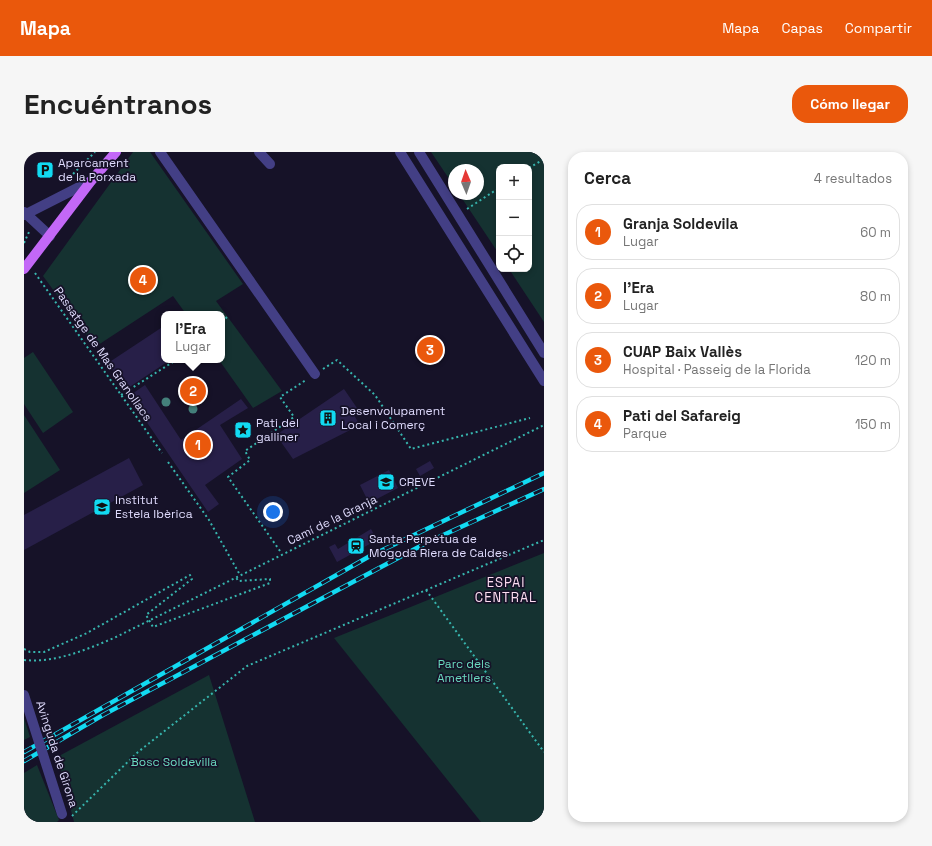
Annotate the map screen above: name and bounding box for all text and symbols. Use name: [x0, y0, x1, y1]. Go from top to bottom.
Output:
text: Mapa: [20, 16, 71, 41]
text: Mapa: [722, 19, 759, 37]
text: Capas: [781, 19, 823, 37]
text: Compartir: [845, 19, 912, 37]
button: Cómo llegar: [792, 85, 908, 123]
text: Encuéntranos: [24, 86, 212, 122]
place label: Aparcament de la Porxada: [58, 155, 136, 185]
parking icon: Aparcament de la Porxada: [35, 160, 55, 180]
north arrow: [448, 164, 484, 200]
map controls: [496, 164, 532, 272]
button: +: [496, 164, 532, 200]
text: Cerca: [584, 167, 631, 189]
text: 4 resultados: [814, 170, 892, 187]
button: −: [496, 200, 532, 236]
text: Granja Soldevila: [623, 214, 738, 233]
text: 1: [595, 224, 601, 241]
text: 60 m: [860, 224, 891, 241]
text: Lugar: [623, 233, 659, 250]
button: locate: [496, 236, 532, 272]
pin: 4: [130, 265, 156, 295]
text: l'Era: [623, 278, 654, 297]
street label: Passatge de Mas Granollacs: [50, 284, 156, 424]
text: 2: [594, 288, 602, 305]
text: 80 m: [860, 288, 891, 305]
text: Lugar: [623, 297, 659, 314]
popup: [161, 311, 225, 363]
text: l'Era: [175, 319, 206, 338]
pin: 3: [417, 335, 443, 365]
text: Lugar: [175, 338, 211, 355]
text: CUAP Baix Vallès: [623, 342, 742, 361]
text: 3: [594, 352, 602, 369]
text: 120 m: [855, 352, 891, 369]
text: Hospital · Passeig de la Florida: [623, 361, 811, 378]
pin: 2: [180, 376, 206, 406]
place label: Desenvolupament Local i Comerç: [341, 403, 445, 433]
text: Pati del Safareig: [623, 406, 741, 425]
building icon: Desenvolupament Local i Comerç: [318, 408, 338, 428]
place label: Pati del galliner: [256, 415, 299, 445]
text: 4: [594, 416, 602, 433]
text: 150 m: [855, 416, 891, 433]
place icon: Pati del galliner: [233, 420, 253, 440]
text: Parque: [623, 425, 667, 442]
pin: 1: [185, 430, 211, 460]
school or university icon: CREVE: [376, 472, 396, 492]
place label: CREVE: [399, 474, 435, 490]
street label: Camí de la Granja: [284, 491, 380, 549]
place label: Institut Estela Ibèrica: [115, 492, 193, 522]
school or university icon: Institut Estela Ibèrica: [92, 497, 112, 517]
your location: [263, 502, 283, 522]
place label: Santa Perpètua de Mogoda Riera de Caldes: [369, 531, 508, 561]
station icon: Santa Perpètua de Mogoda Riera de Caldes: [346, 536, 366, 556]
district label: ESPAI CENTRAL: [475, 574, 537, 606]
park label: Parc dels Ametllers: [437, 656, 491, 686]
street label: Avinguda de Girona: [32, 698, 82, 810]
park label: Bosc Soldevilla: [131, 754, 217, 770]

